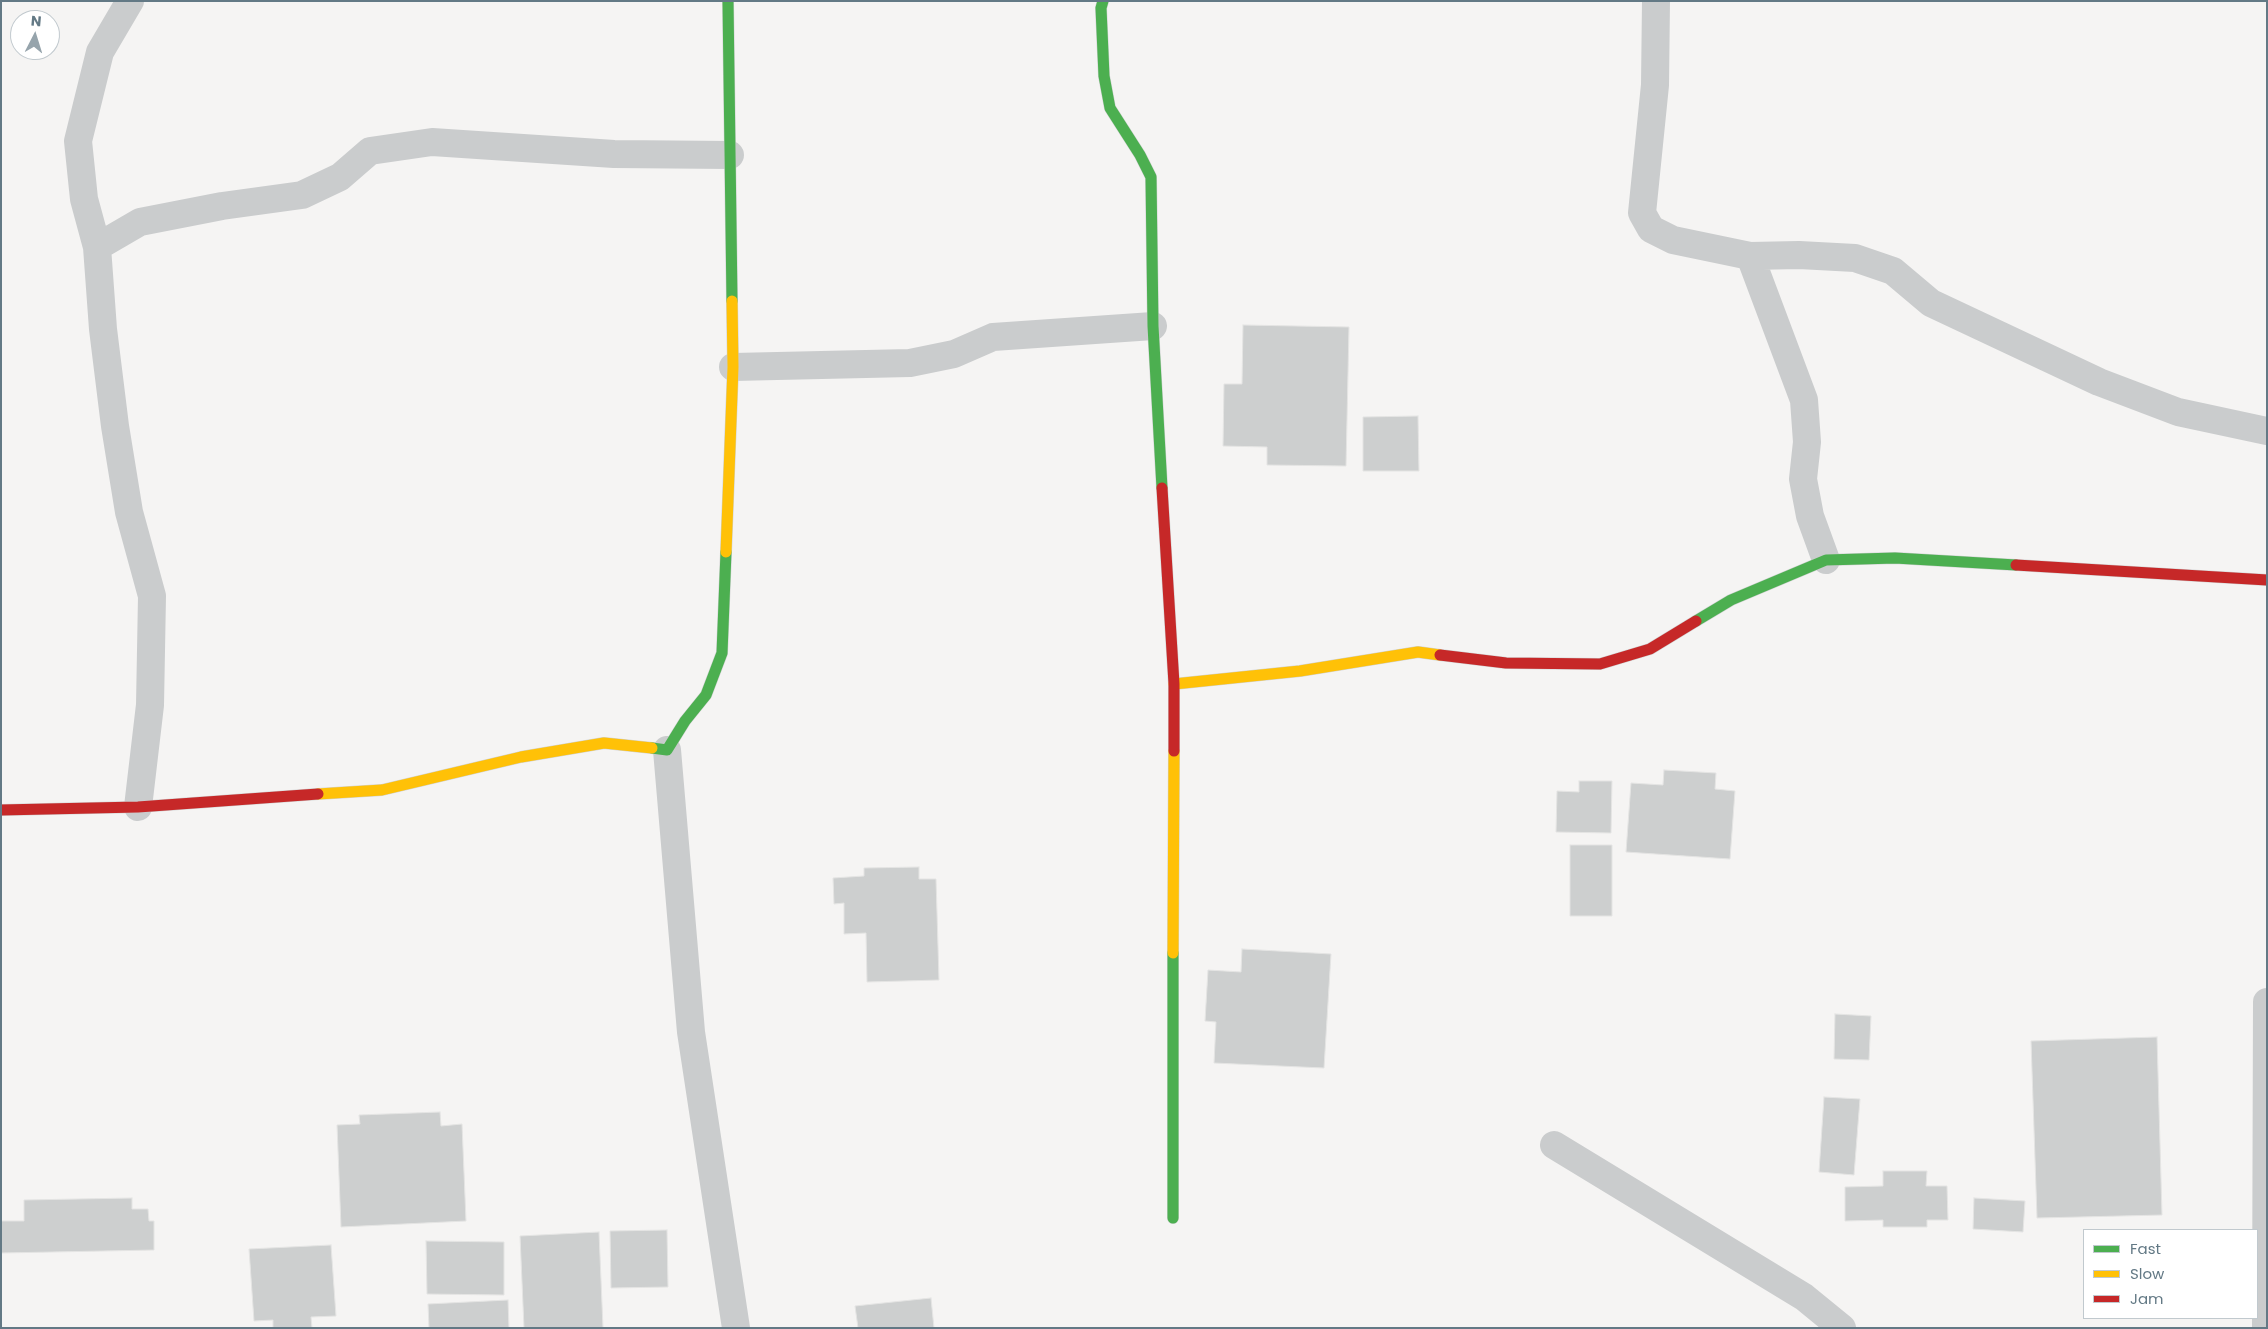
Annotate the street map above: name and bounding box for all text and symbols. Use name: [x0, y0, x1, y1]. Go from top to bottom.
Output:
north arrow: [10, 10, 60, 60]
text: N: [30, 11, 42, 31]
legend: [2083, 1229, 2258, 1319]
text: Fast: [2130, 1238, 2161, 1259]
text: Slow: [2130, 1263, 2164, 1284]
text: Jam: [2130, 1288, 2164, 1309]

